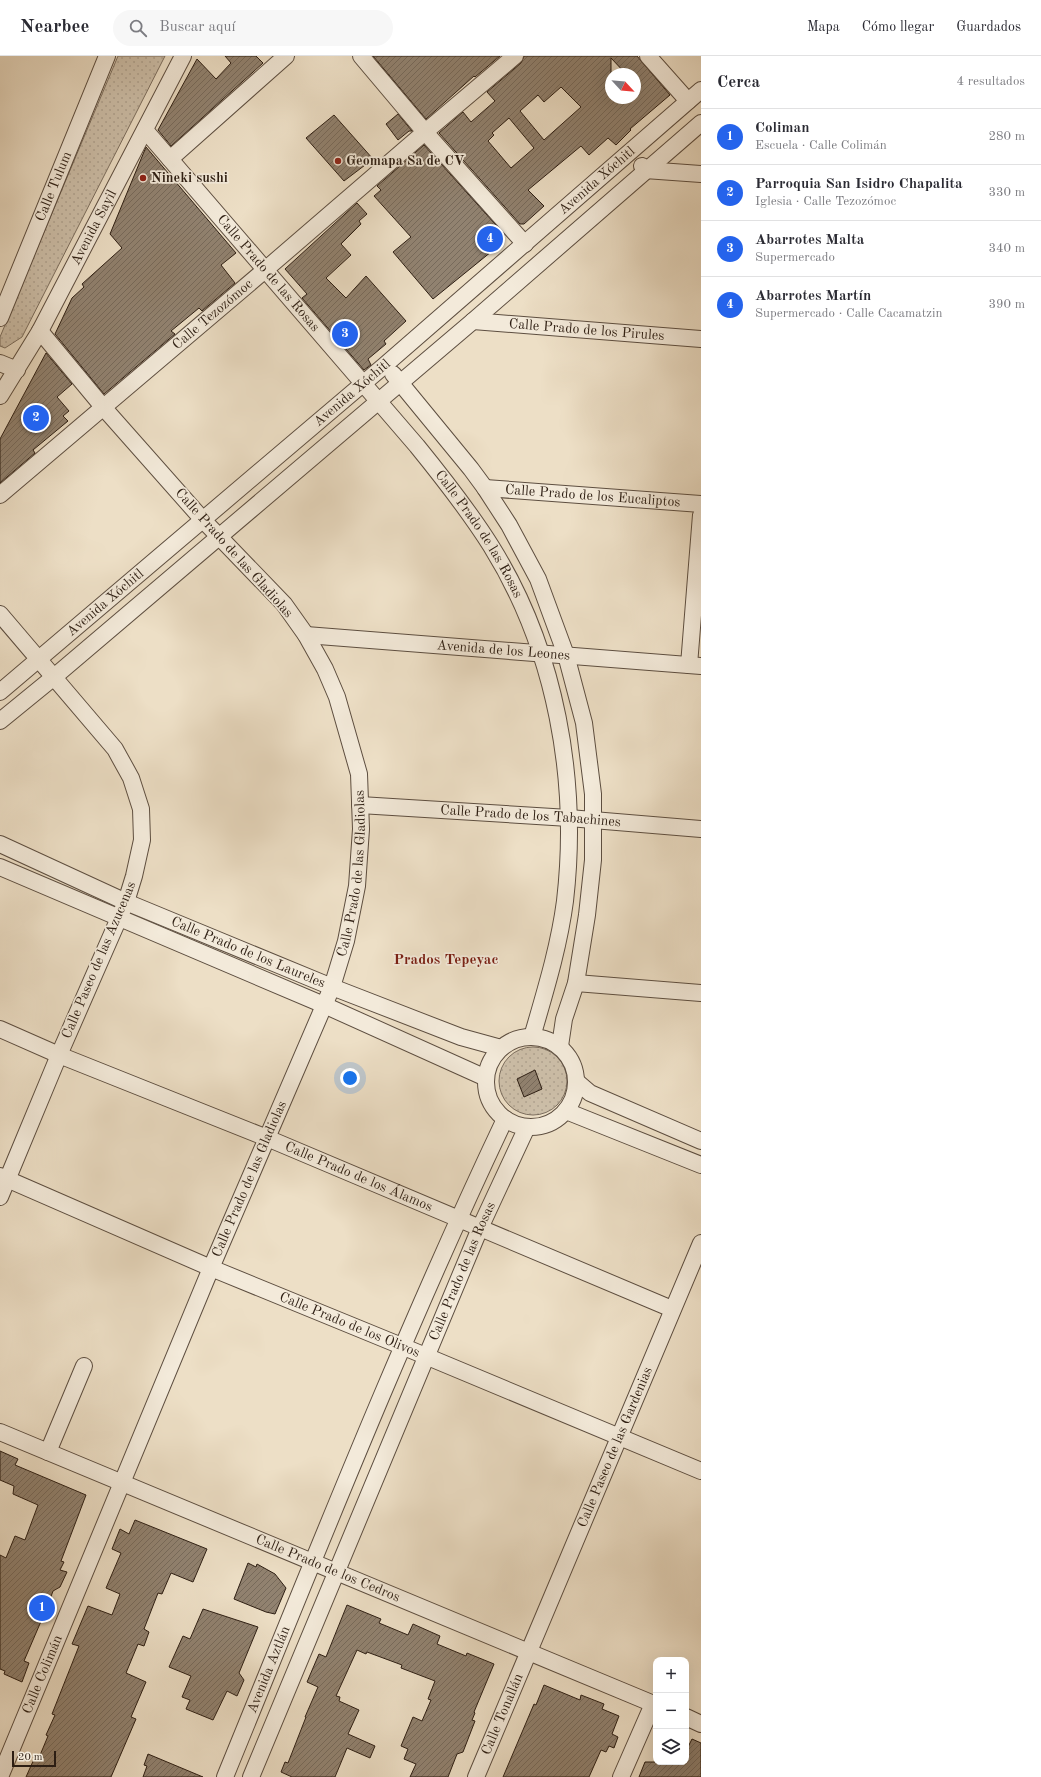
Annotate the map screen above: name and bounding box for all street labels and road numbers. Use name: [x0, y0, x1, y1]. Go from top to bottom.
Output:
street label: Avenida Xóchitl: [556, 144, 638, 217]
street label: Calle Tulum: [33, 150, 74, 223]
street label: Avenida Sayil: [68, 187, 119, 267]
street label: Calle Prado de las Rosas: [214, 212, 322, 334]
street label: Calle Tezozómoc: [170, 277, 255, 352]
street label: Calle Prado de los Pirules: [508, 317, 665, 343]
street label: Avenida Xóchitl: [311, 356, 393, 429]
street label: Calle Prado de las Rosas: [432, 468, 525, 600]
street label: Calle Prado de los Eucaliptos: [504, 482, 681, 509]
street label: Calle Prado de las Gladiolas: [172, 486, 296, 620]
street label: Avenida Xóchitl: [64, 566, 146, 639]
street label: Avenida de los Leones: [436, 638, 571, 663]
street label: Calle Prado de las Gladiolas: [335, 790, 368, 959]
street label: Calle Prado de los Tabachines: [440, 803, 621, 829]
street label: Calle Paseo de las Azucenas: [59, 879, 139, 1041]
street label: Calle Prado de los Laureles: [169, 914, 327, 990]
street label: Calle Prado de las Gladiolas: [210, 1099, 289, 1259]
street label: Calle Prado de los Álamos: [283, 1139, 435, 1214]
street label: Calle Prado de las Rosas: [427, 1200, 498, 1343]
street label: Calle Prado de los Olivos: [277, 1290, 422, 1360]
street label: Calle Paseo de las Gardenias: [575, 1365, 655, 1529]
street label: Calle Prado de los Cedros: [254, 1532, 402, 1605]
street label: Avenida Aztlán: [245, 1624, 293, 1715]
street label: Calle Colimán: [20, 1633, 65, 1716]
street label: Calle Tonallán: [479, 1671, 526, 1757]

